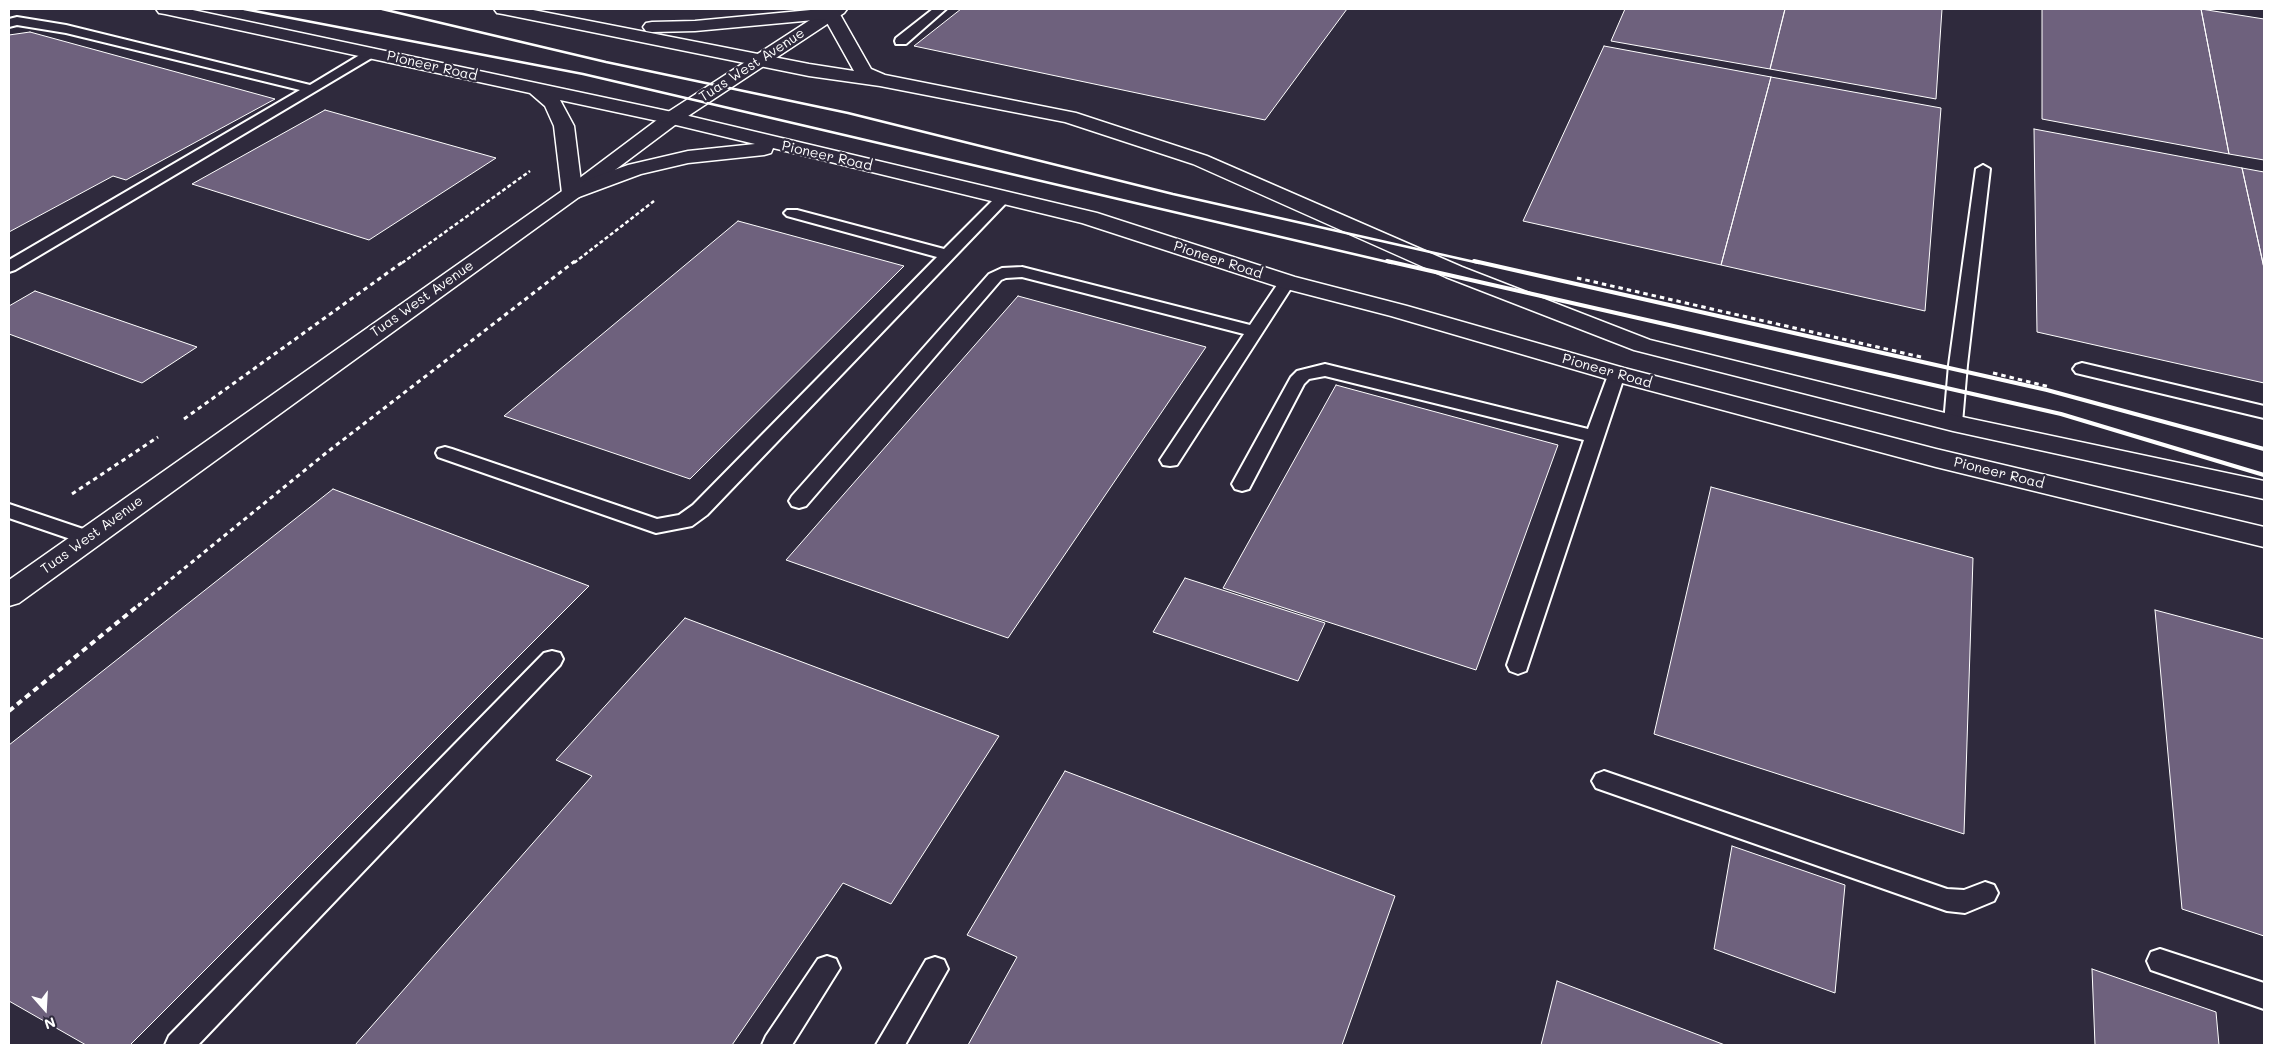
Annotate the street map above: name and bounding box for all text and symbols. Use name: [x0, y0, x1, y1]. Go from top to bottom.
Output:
street label: Tuas West Avenue: [696, 25, 808, 105]
street label: Pioneer Road: [385, 47, 479, 85]
street label: Pioneer Road: [780, 137, 874, 175]
street label: Pioneer Road: [1171, 238, 1265, 282]
street label: Tuas West Avenue: [367, 257, 477, 341]
street label: Pioneer Road: [1560, 350, 1654, 392]
street label: Pioneer Road: [1952, 454, 2046, 492]
street label: Tuas West Avenue: [38, 492, 146, 578]
north arrow: [20, 984, 70, 1034]
text: N: [42, 1013, 58, 1034]

